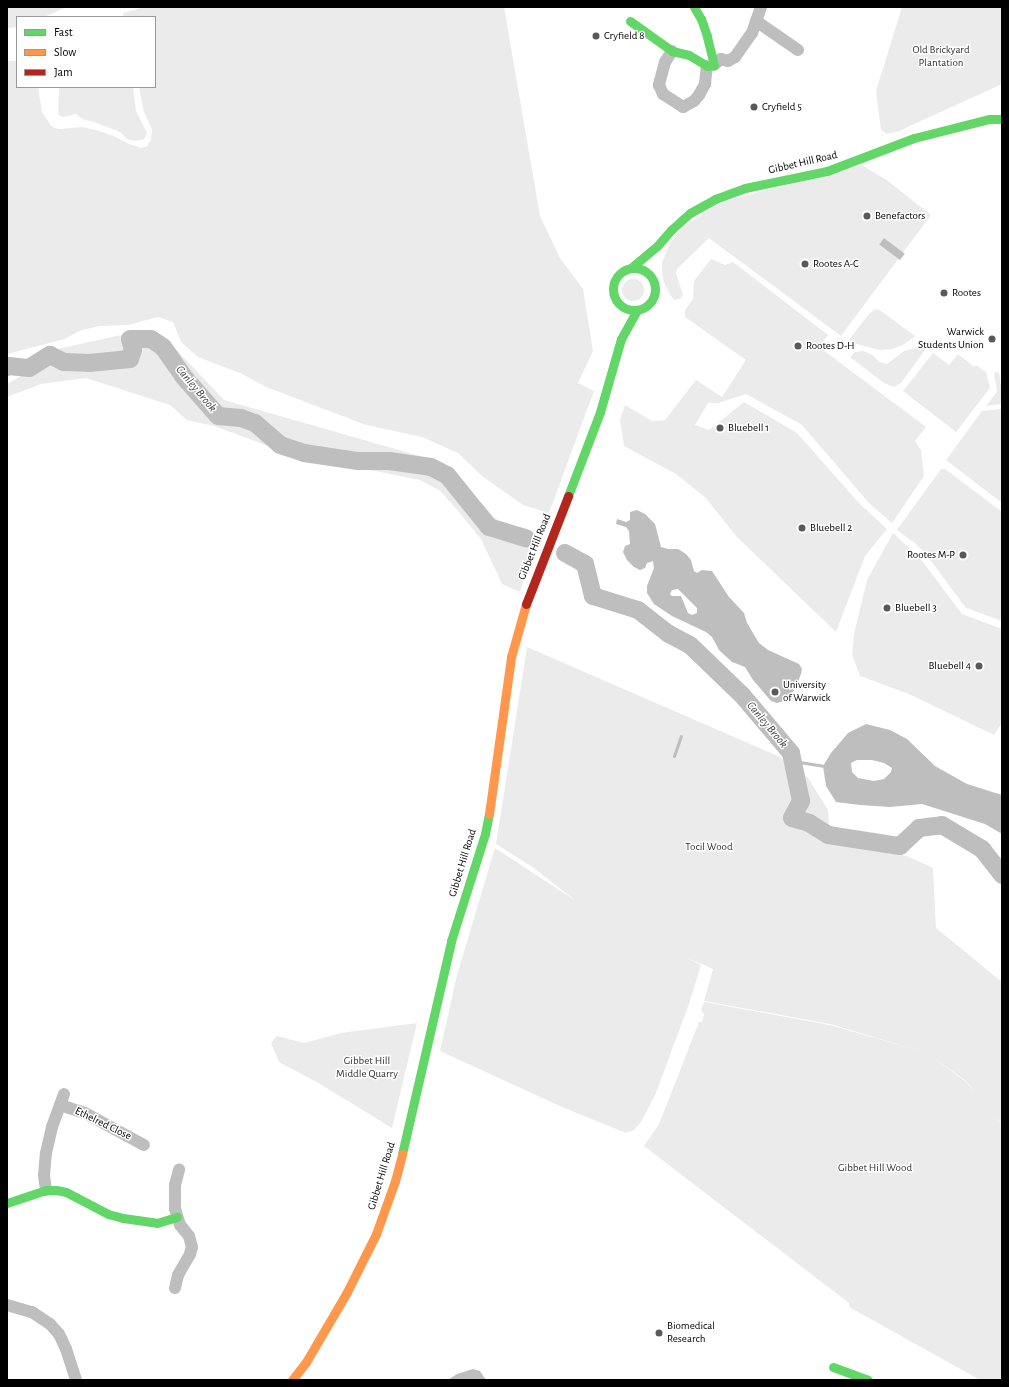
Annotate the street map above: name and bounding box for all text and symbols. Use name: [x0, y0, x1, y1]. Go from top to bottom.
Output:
legend: [16, 16, 156, 88]
text: Fast: [54, 26, 73, 38]
place label: Cryfield 8: [604, 29, 645, 43]
marker: Cryfield 8: [591, 31, 601, 41]
park label: Old Brickyard Plantation: [912, 44, 970, 70]
text: Slow: [54, 46, 76, 58]
text: Jam: [54, 66, 73, 78]
place label: Cryfield 5: [762, 100, 802, 114]
marker: Cryfield 5: [749, 102, 759, 112]
street label: Gibbet Hill Road: [767, 149, 839, 177]
place label: Benefactors: [875, 209, 925, 223]
marker: Benefactors: [862, 211, 872, 221]
place label: Rootes A-C: [813, 257, 859, 271]
marker: Rootes A-C: [800, 259, 810, 269]
place label: Rootes: [952, 286, 981, 300]
marker: Rootes: [939, 288, 949, 298]
place label: Warwick Students Union: [918, 326, 984, 352]
marker: Warwick Students Union: [987, 334, 997, 344]
place label: Rootes D-H: [806, 339, 854, 353]
marker: Rootes D-H: [793, 341, 803, 351]
water label: Canley Brook: [172, 363, 220, 415]
place label: Bluebell 1: [728, 421, 769, 435]
marker: Bluebell 1: [715, 423, 725, 433]
street label: Gibbet Hill Road: [516, 512, 554, 582]
place label: Bluebell 2: [810, 521, 852, 535]
marker: Bluebell 2: [797, 523, 807, 533]
place label: Rootes M-P: [907, 548, 955, 562]
marker: Rootes M-P: [958, 550, 968, 560]
place label: Bluebell 3: [895, 601, 937, 615]
marker: Bluebell 3: [882, 603, 892, 613]
place label: Bluebell 4: [928, 659, 971, 673]
marker: Bluebell 4: [974, 661, 984, 671]
place label: University of Warwick: [783, 679, 831, 705]
marker: University of Warwick: [770, 687, 780, 697]
water label: Canley Brook: [743, 699, 791, 751]
street label: Gibbet Hill Road: [446, 827, 480, 899]
park label: Tocil Wood: [685, 840, 733, 854]
park label: Gibbet Hill Middle Quarry: [336, 1055, 398, 1081]
street label: Ethelred Close: [73, 1105, 133, 1143]
street label: Gibbet Hill Road: [365, 1140, 399, 1212]
park label: Gibbet Hill Wood: [838, 1161, 912, 1175]
place label: Biomedical Research: [667, 1320, 715, 1346]
marker: Biomedical Research: [654, 1328, 664, 1338]

